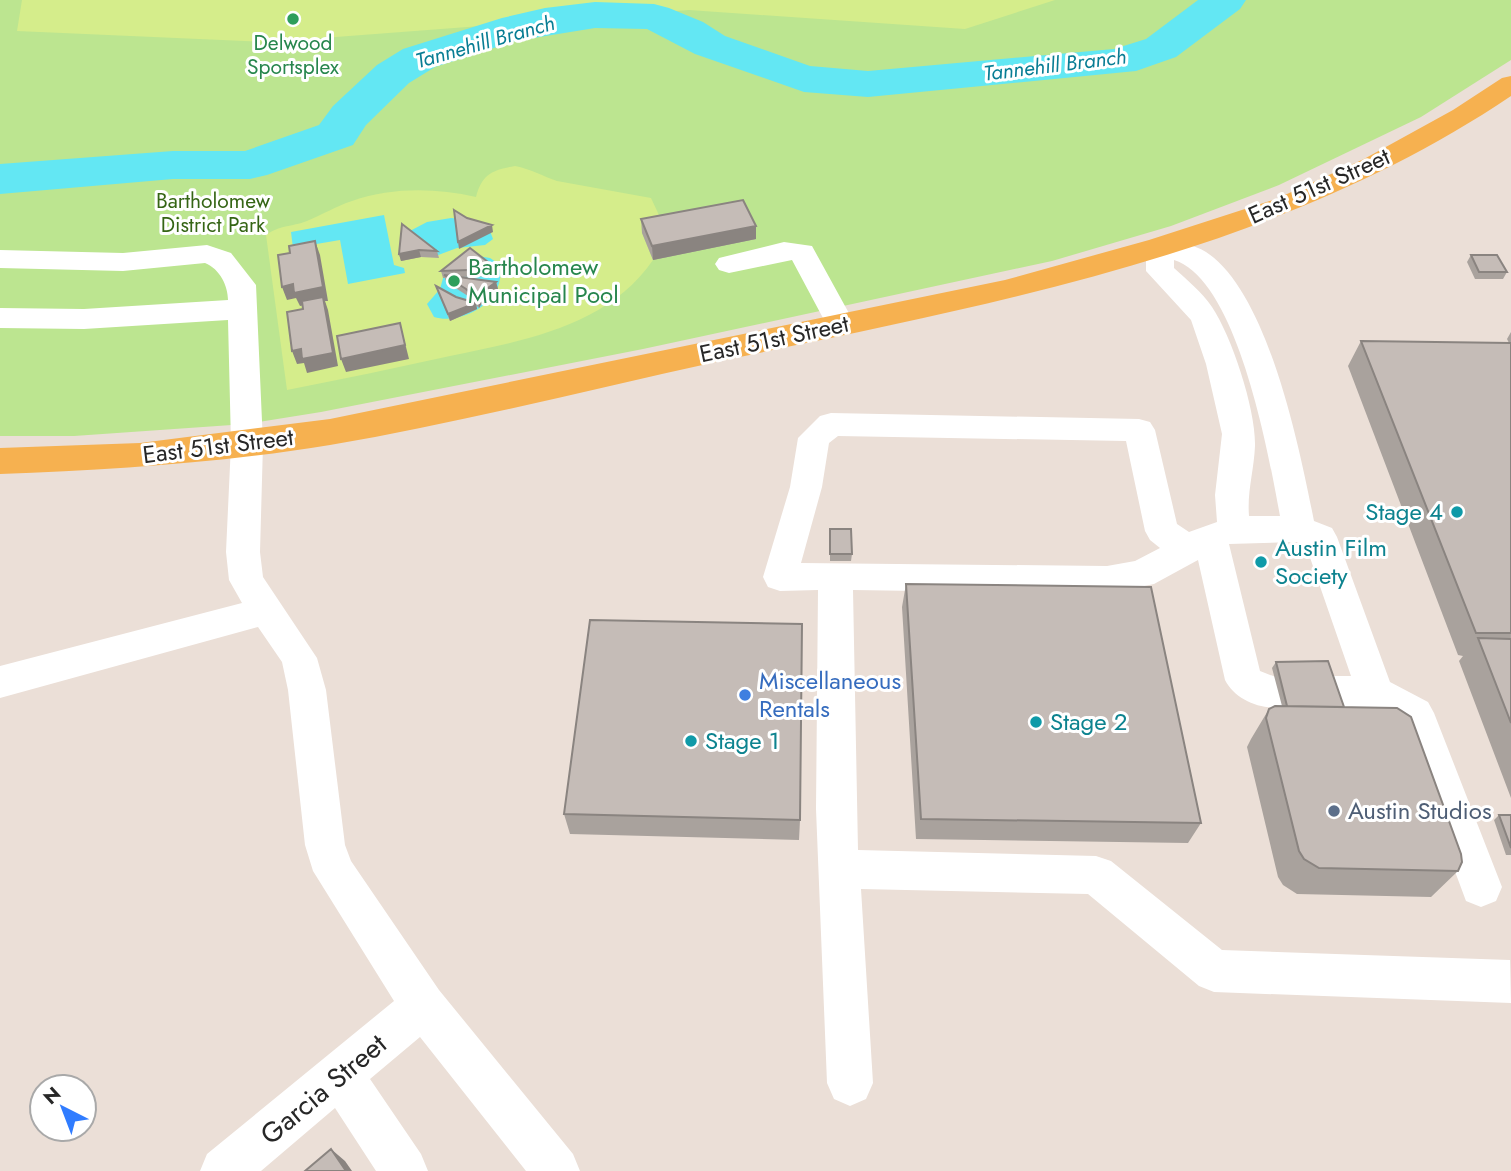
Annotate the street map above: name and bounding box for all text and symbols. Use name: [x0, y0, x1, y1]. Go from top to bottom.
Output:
water label: Tannehill Branch: [412, 8, 558, 76]
marker: Delwood Sportsplex: [285, 11, 301, 27]
place label: Delwood Sportsplex: [247, 28, 339, 82]
water label: Tannehill Branch: [982, 41, 1128, 89]
street label: East 51st Street: [1242, 139, 1395, 232]
park label: Bartholomew District Park: [156, 186, 271, 240]
place label: Bartholomew Municipal Pool: [468, 249, 619, 312]
marker: Bartholomew Municipal Pool: [446, 273, 462, 289]
street label: East 51st Street: [696, 306, 852, 371]
street label: East 51st Street: [141, 419, 296, 472]
place label: Stage 4: [1365, 494, 1443, 529]
marker: Stage 4: [1449, 504, 1465, 520]
place label: Austin Film Society: [1275, 530, 1387, 593]
marker: Austin Film Society: [1253, 554, 1269, 570]
place label: Miscellaneous Rentals: [759, 663, 901, 726]
marker: Miscellaneous Rentals: [737, 687, 753, 703]
place label: Stage 2: [1050, 704, 1127, 739]
marker: Stage 2: [1028, 714, 1044, 730]
place label: Stage 1: [705, 723, 780, 758]
marker: Stage 1: [683, 733, 699, 749]
place label: Austin Studios: [1348, 793, 1492, 828]
marker: Austin Studios: [1326, 803, 1342, 819]
street label: Garcia Street: [251, 1024, 396, 1154]
north arrow: [28, 1073, 98, 1143]
text: N: [37, 1081, 67, 1111]

